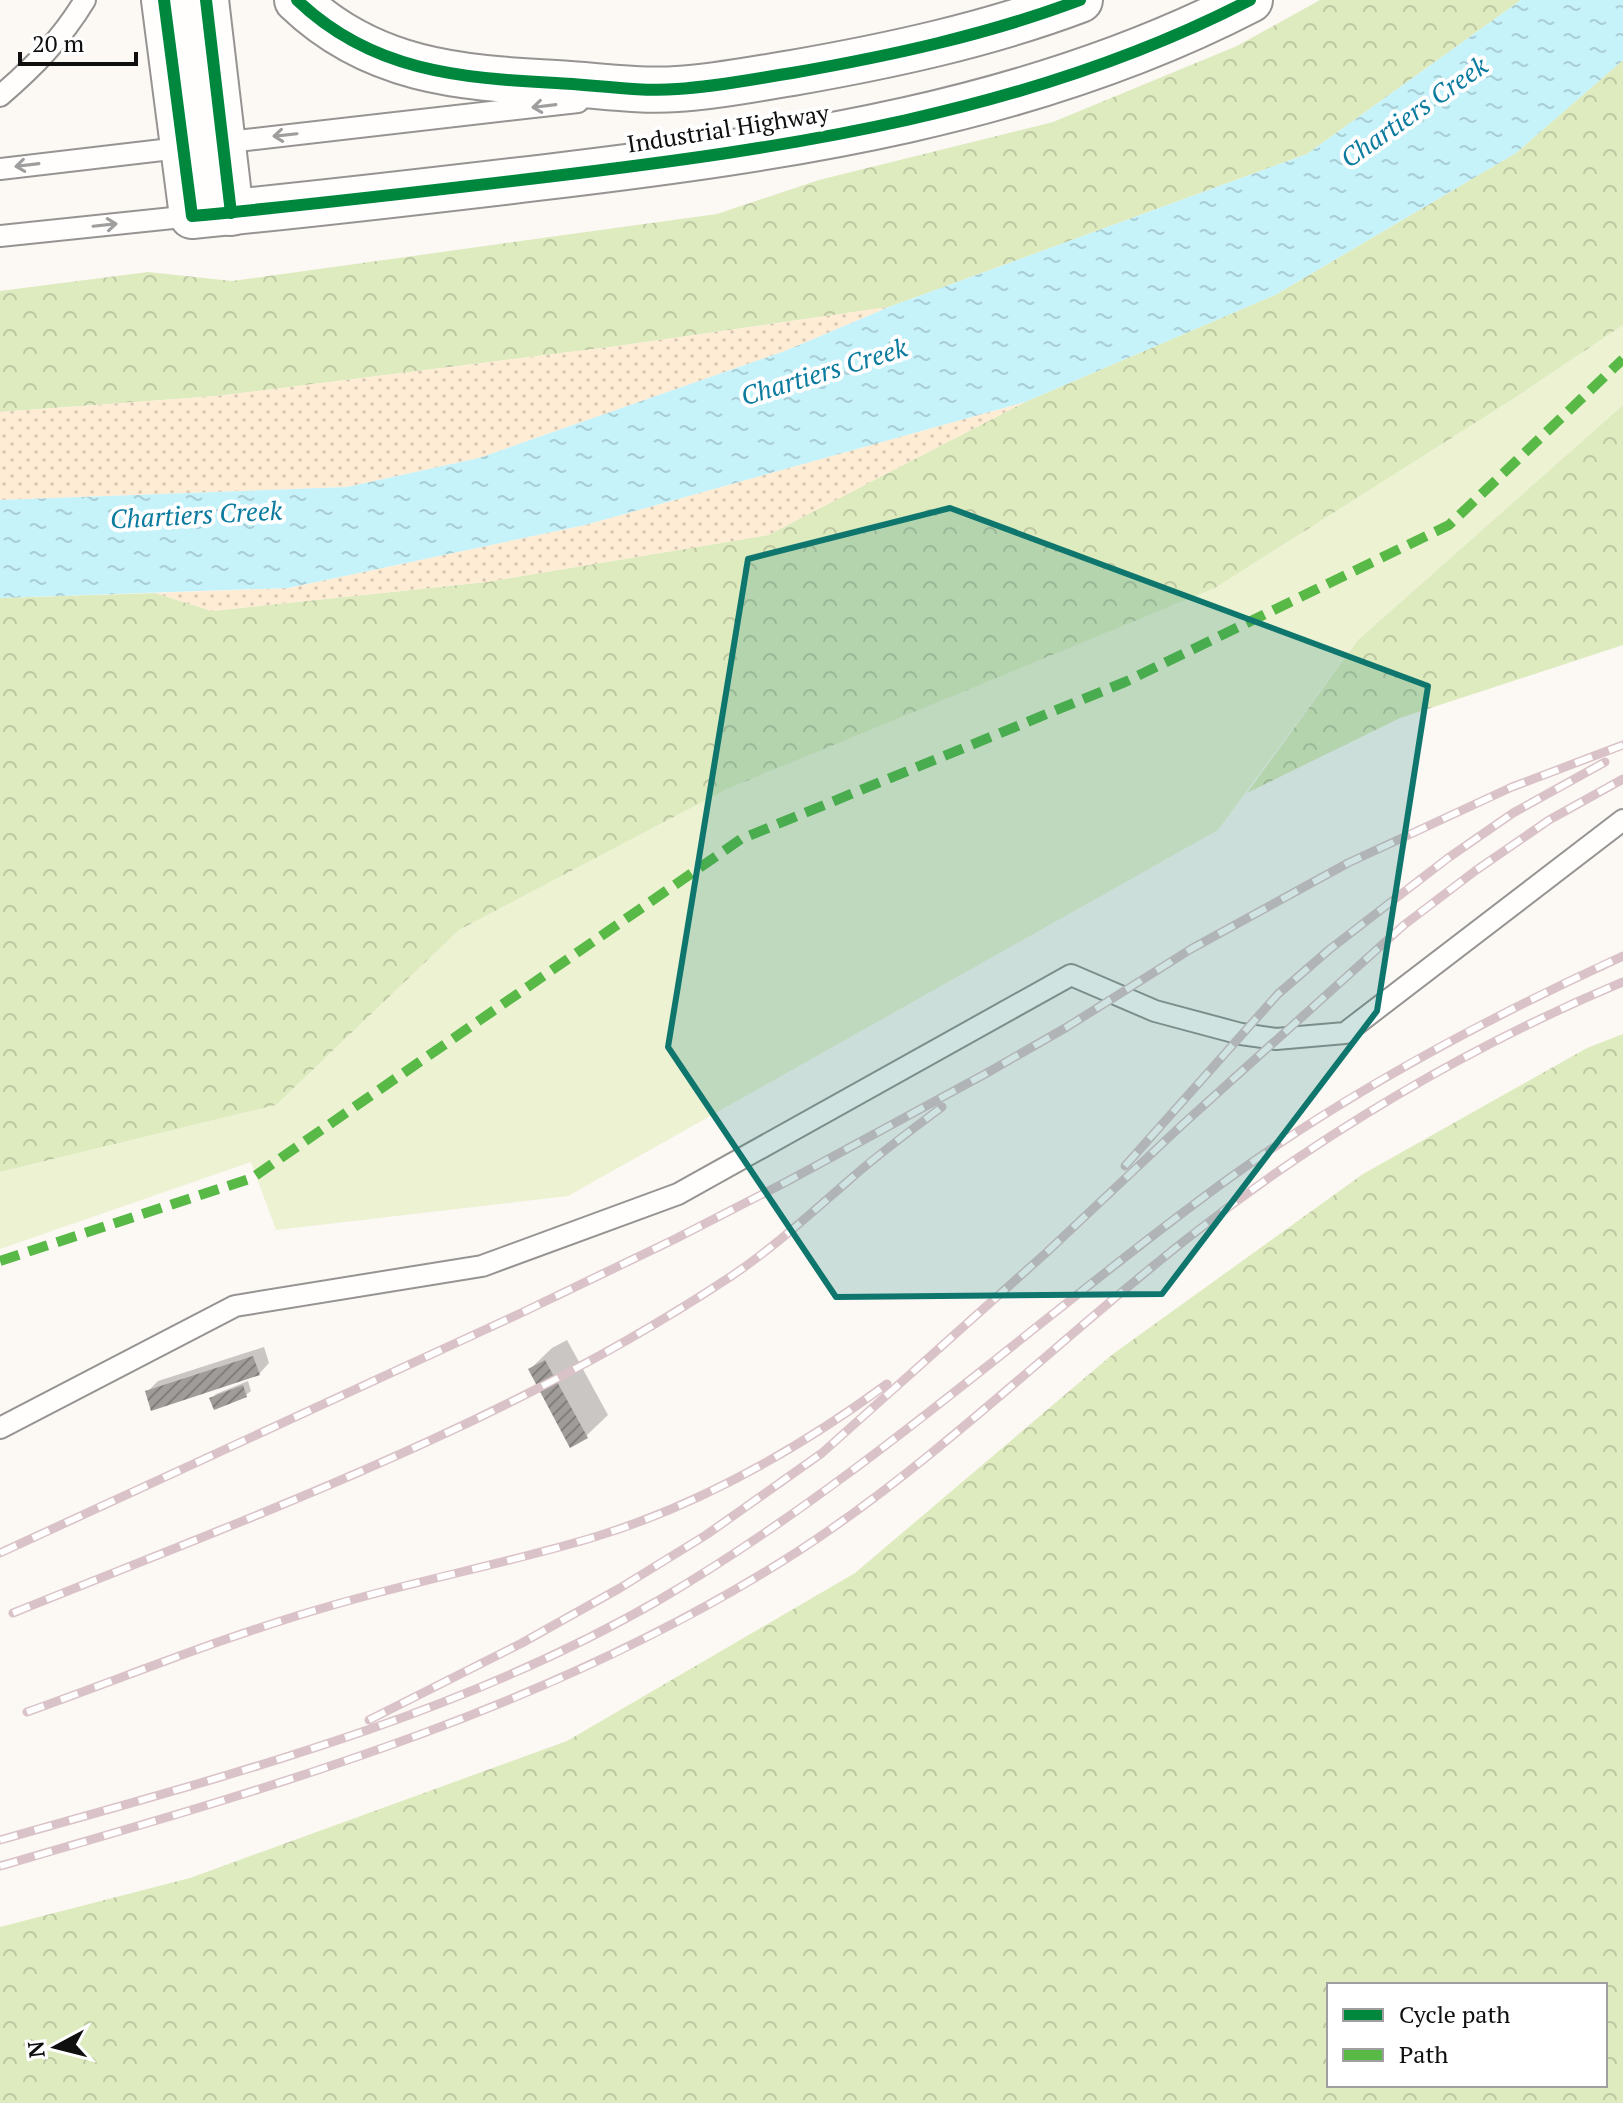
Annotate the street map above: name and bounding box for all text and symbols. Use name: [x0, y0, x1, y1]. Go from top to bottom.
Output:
scale bar: [20, 16, 136, 66]
text: 20 m: [32, 27, 84, 59]
water label: Chartiers Creek: [1333, 48, 1494, 174]
street label: Industrial Highway: [625, 96, 832, 160]
one-way arrow: [532, 99, 557, 114]
one-way arrow: [273, 128, 299, 143]
one-way arrow: [14, 158, 41, 173]
one-way arrow: [92, 218, 118, 233]
water label: Chartiers Creek: [736, 329, 911, 412]
water label: Chartiers Creek: [109, 492, 283, 535]
legend: [1327, 1983, 1607, 2087]
text: Cycle path: [1399, 1998, 1510, 2030]
north arrow: [16, 2007, 96, 2087]
text: Path: [1399, 2038, 1448, 2070]
text: N: [20, 2039, 51, 2060]

